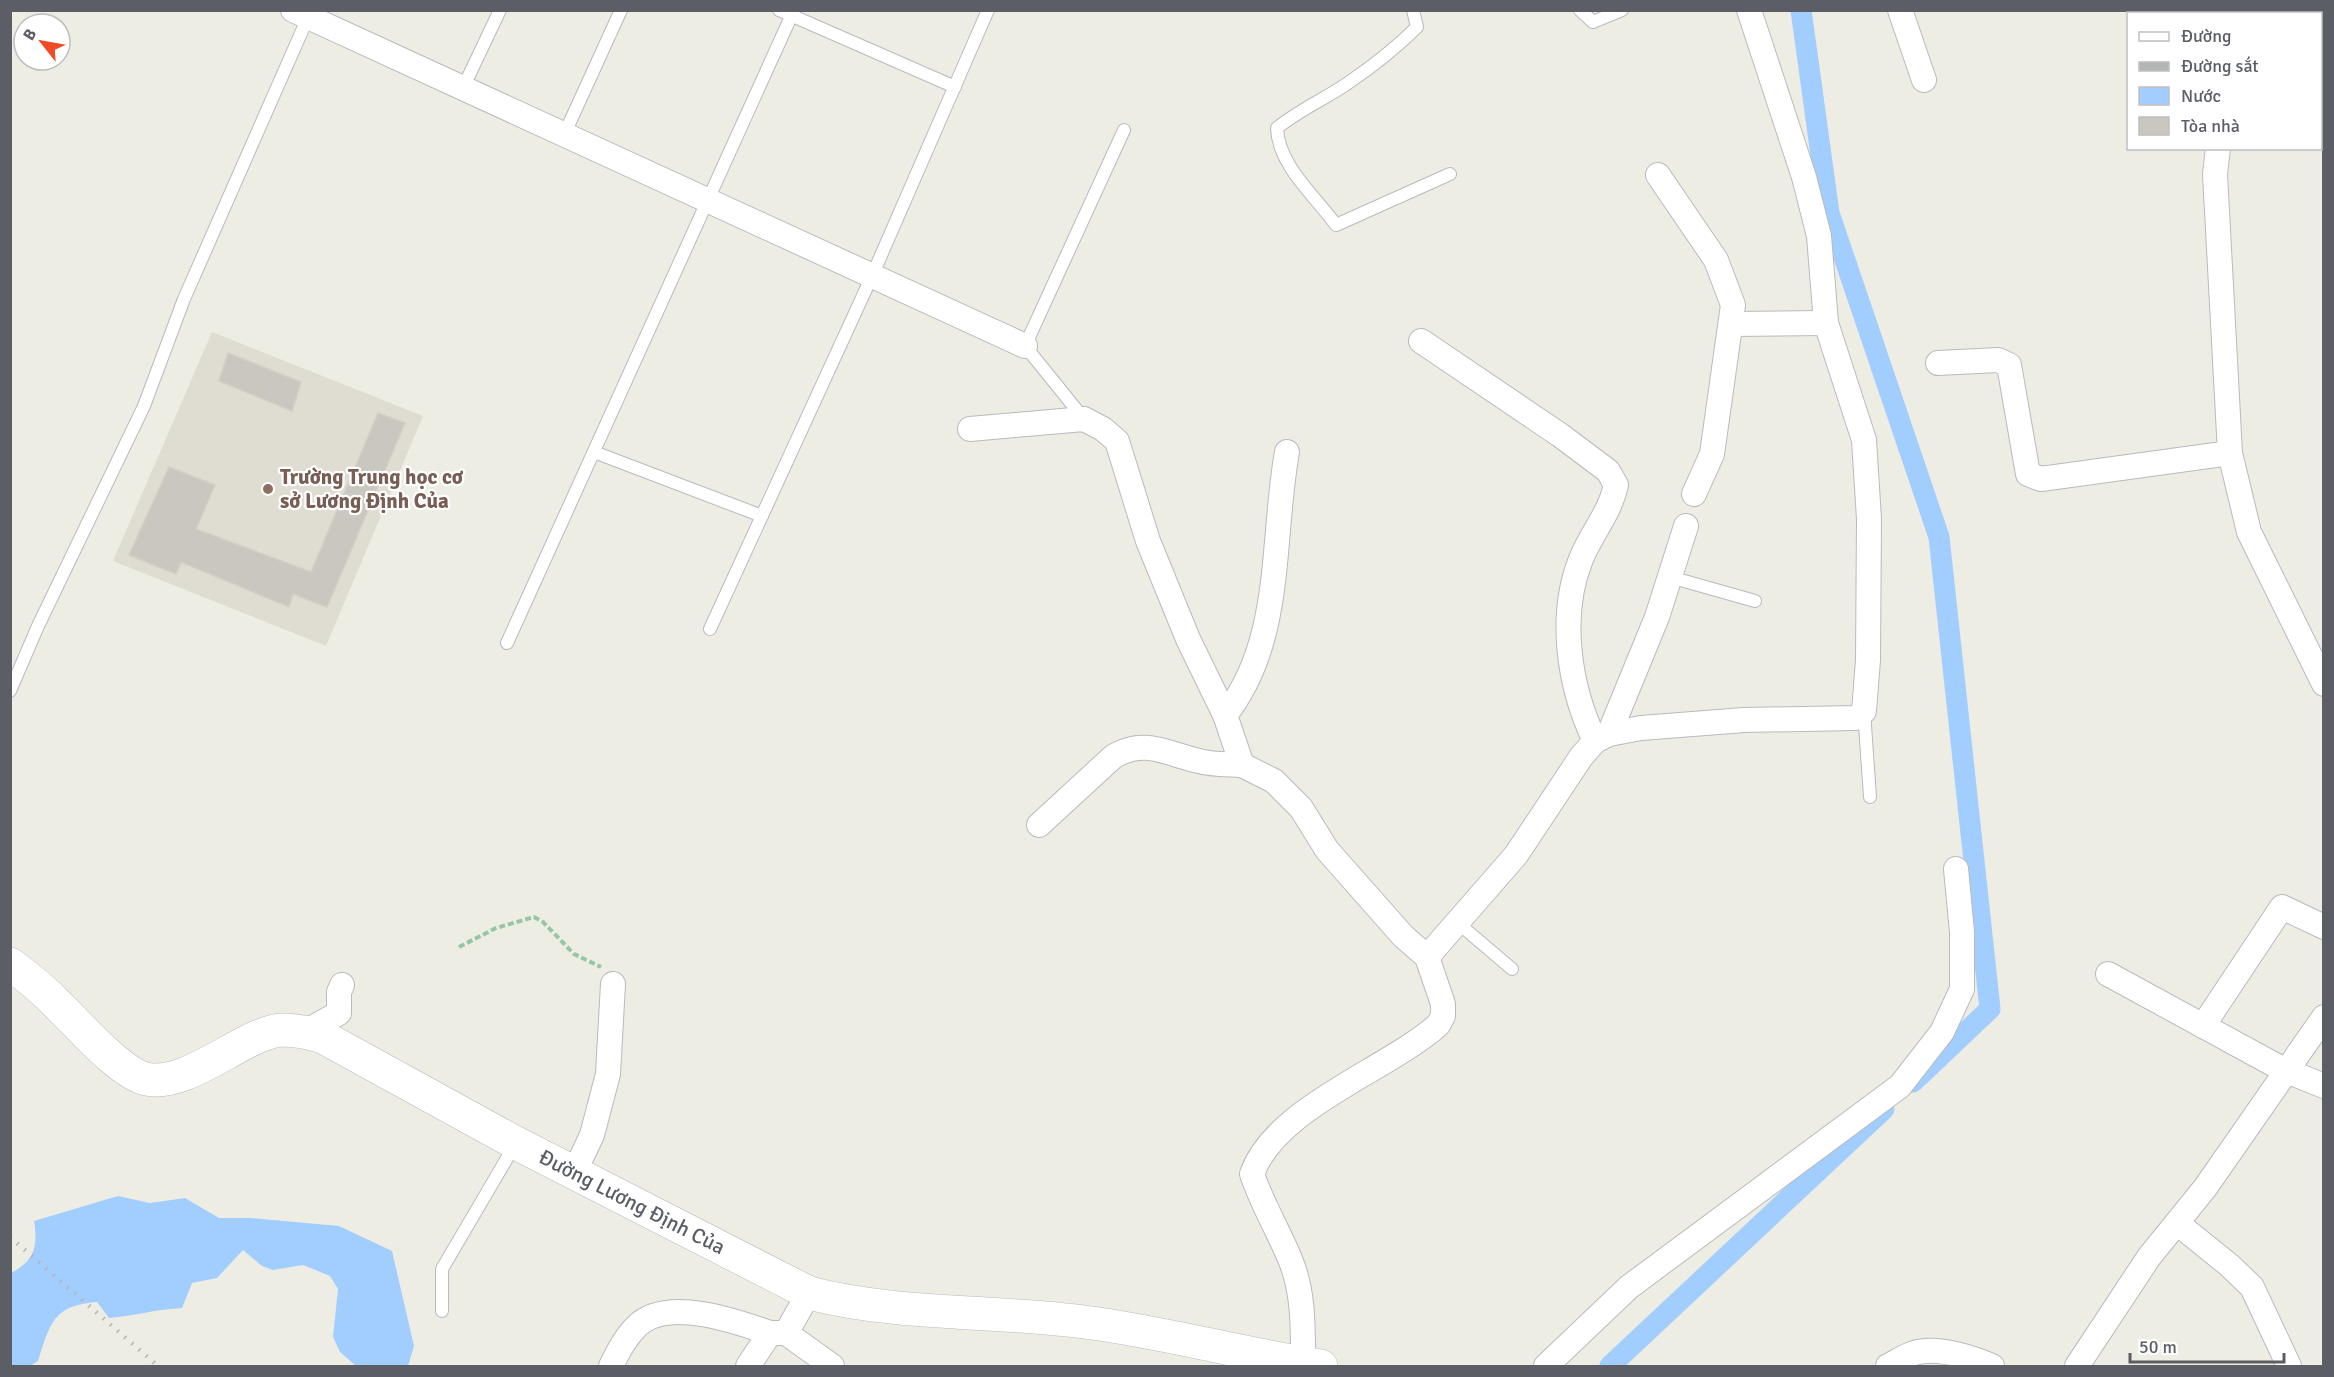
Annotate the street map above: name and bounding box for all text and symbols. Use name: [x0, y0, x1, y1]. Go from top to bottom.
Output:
north arrow: [12, 12, 72, 72]
legend: [2127, 12, 2322, 150]
text: B: [19, 25, 41, 44]
text: Đường: [2181, 25, 2232, 47]
text: Đường sắt: [2181, 55, 2259, 77]
text: Nước: [2181, 85, 2221, 107]
text: Tòa nhà: [2181, 115, 2240, 137]
place label: Trường Trung học cơ sở Lương Định Của: [280, 464, 464, 514]
marker: Trường Trung học cơ sở Lương Định Của: [261, 482, 275, 496]
street label: Đường Lương Định Của: [535, 1144, 729, 1260]
scale bar: [2130, 1326, 2284, 1364]
text: 50 m: [2139, 1336, 2177, 1358]

